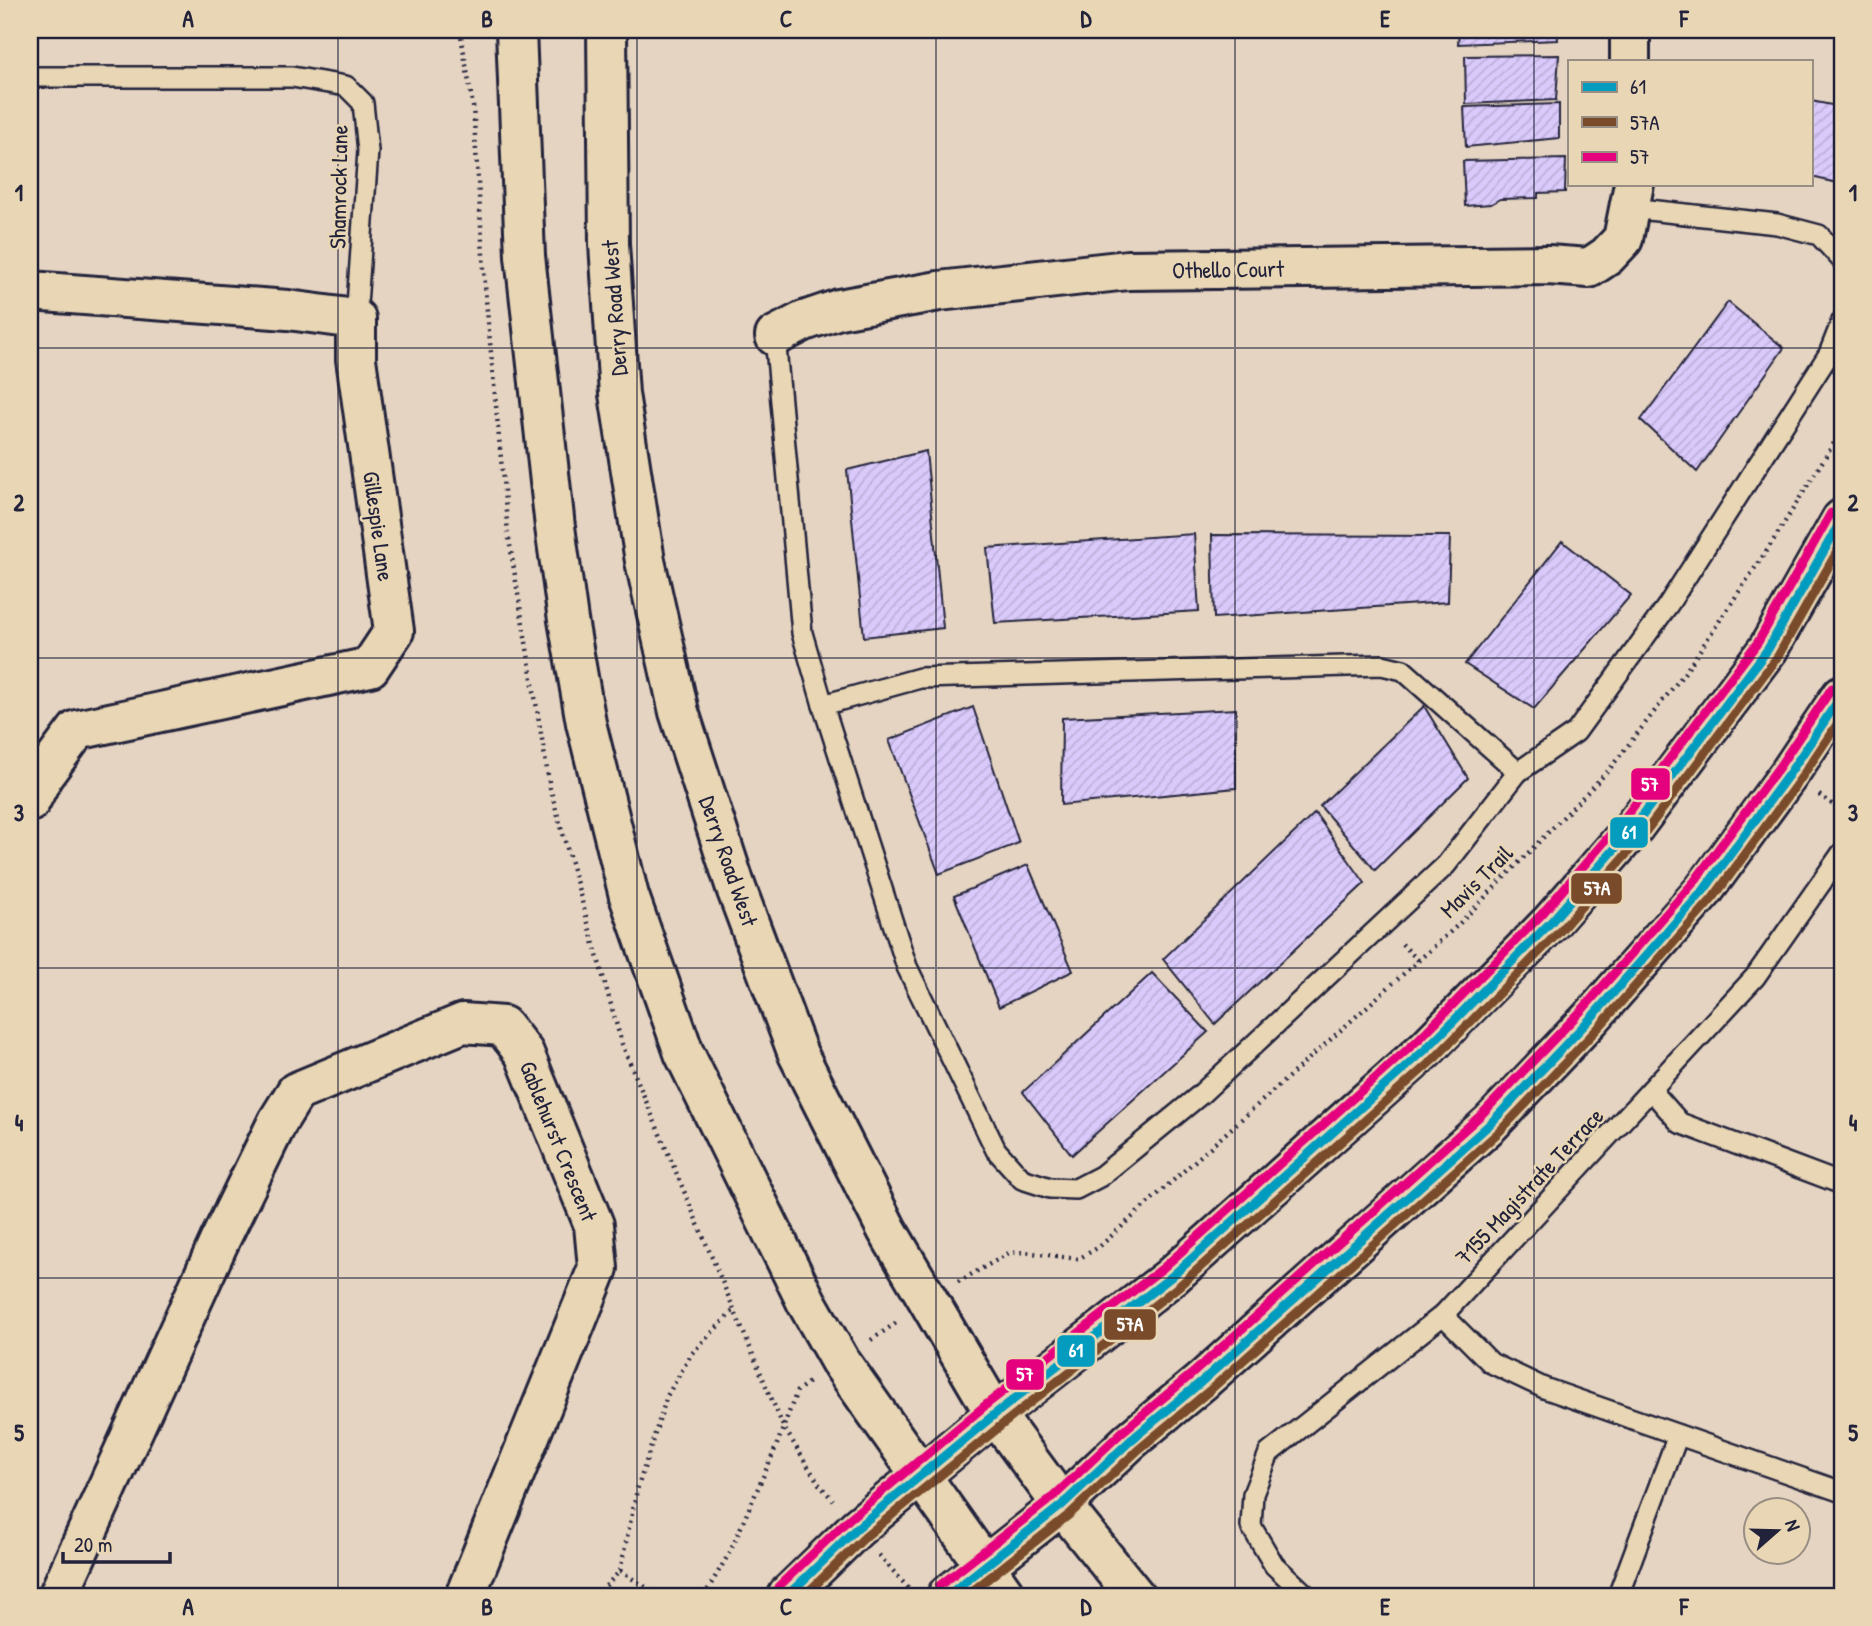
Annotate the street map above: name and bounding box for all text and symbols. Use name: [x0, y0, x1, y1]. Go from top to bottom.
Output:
text: A: [182, 3, 194, 34]
text: B: [481, 3, 493, 34]
text: C: [780, 3, 792, 34]
text: D: [1081, 3, 1093, 34]
text: E: [1380, 3, 1391, 34]
text: F: [1679, 3, 1690, 34]
legend: [1568, 60, 1812, 186]
text: 61: [1630, 72, 1646, 101]
text: 57A: [1630, 108, 1660, 137]
street label: Shamrock Lane: [321, 125, 355, 249]
text: 57: [1630, 142, 1649, 171]
text: 1: [15, 177, 23, 208]
text: 1: [1849, 177, 1857, 208]
street label: Derry Road West: [594, 238, 634, 377]
street label: Othello Court: [1172, 253, 1285, 285]
street label: Gillespie Lane: [356, 469, 402, 583]
text: 2: [14, 487, 25, 518]
text: 2: [1848, 487, 1859, 518]
line badge: 57: [1630, 767, 1671, 801]
text: 57: [1641, 771, 1659, 797]
street label: Derry Road West: [692, 792, 766, 931]
text: 3: [14, 797, 24, 828]
text: 3: [1848, 797, 1858, 828]
line badge: 61: [1609, 816, 1649, 849]
text: 61: [1622, 819, 1636, 845]
street label: Mavis Trail: [1433, 837, 1520, 924]
line badge: 57A: [1570, 872, 1623, 905]
text: 57A: [1584, 875, 1611, 901]
street label: Gablehurst Crescent: [513, 1056, 606, 1227]
street label: 7155 Magistrate Terrace: [1448, 1101, 1610, 1271]
text: 4: [15, 1107, 24, 1138]
text: 4: [1849, 1107, 1858, 1138]
line badge: 57A: [1103, 1308, 1157, 1341]
text: 57A: [1117, 1311, 1144, 1337]
line badge: 61: [1056, 1334, 1096, 1368]
text: 61: [1069, 1337, 1083, 1363]
line badge: 57: [1005, 1358, 1045, 1391]
text: 57: [1016, 1361, 1034, 1387]
text: 5: [14, 1417, 24, 1448]
text: 5: [1848, 1417, 1858, 1448]
north arrow: [1742, 1496, 1812, 1566]
text: N: [1779, 1516, 1807, 1534]
scale bar: [63, 1521, 170, 1565]
text: 20 m: [74, 1530, 112, 1559]
text: A: [182, 1591, 194, 1622]
text: B: [481, 1591, 493, 1622]
text: C: [780, 1591, 792, 1622]
text: D: [1081, 1591, 1093, 1622]
text: E: [1380, 1591, 1391, 1622]
text: F: [1679, 1591, 1690, 1622]

